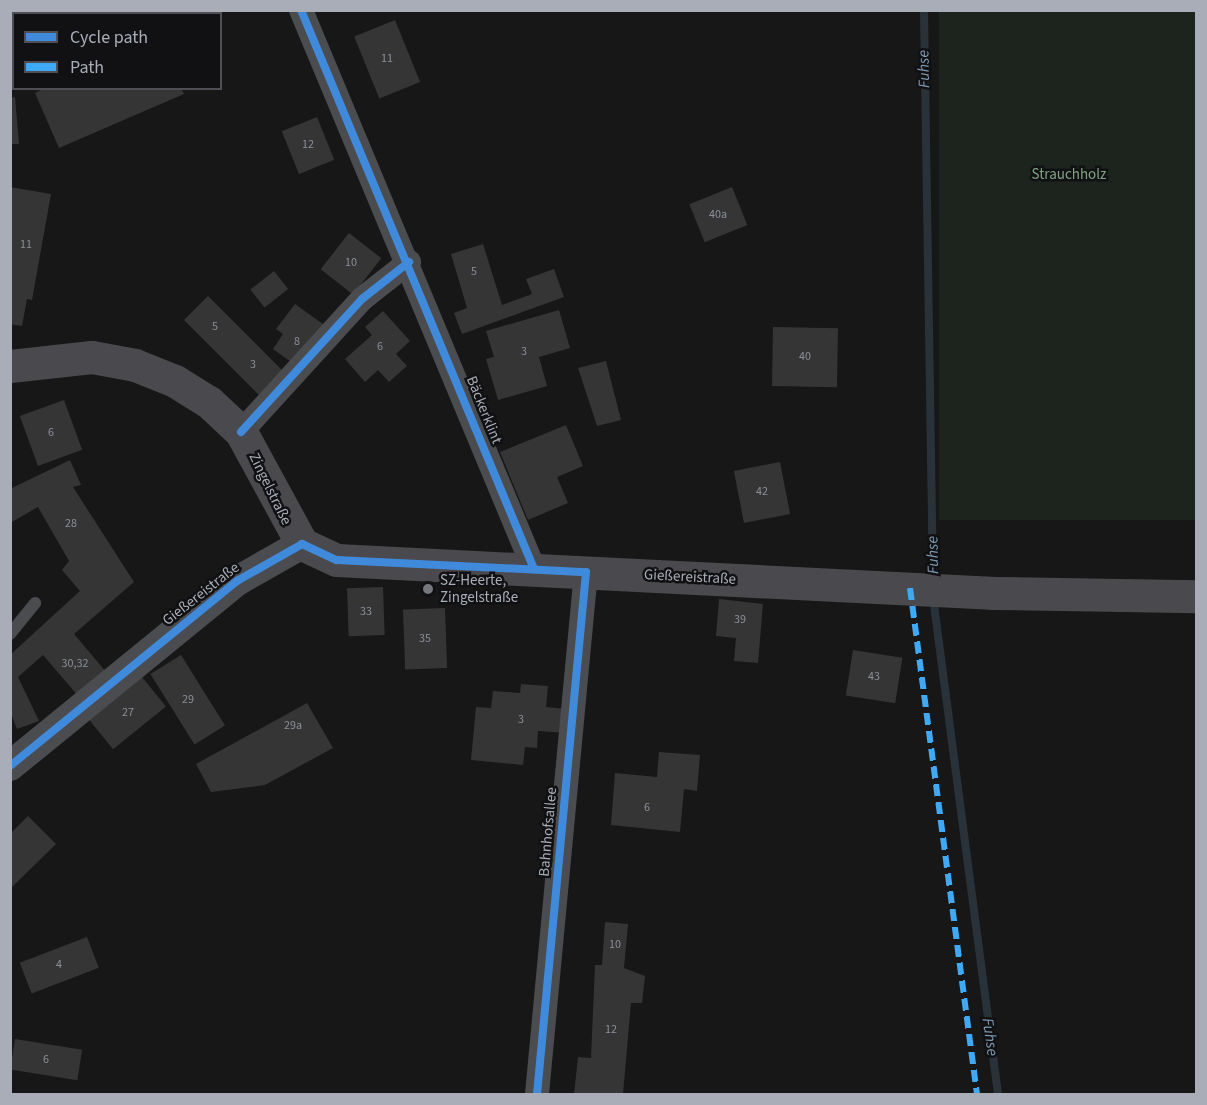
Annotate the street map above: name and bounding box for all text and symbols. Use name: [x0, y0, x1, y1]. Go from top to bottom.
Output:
legend: [12, 12, 222, 90]
text: Cycle path: [70, 25, 148, 50]
water label: Fuhse: [914, 50, 934, 88]
house number: 11: [381, 52, 393, 66]
text: Path: [70, 55, 104, 80]
house number: 12: [302, 138, 314, 152]
park label: Strauchholz: [1032, 166, 1106, 184]
house number: 40a: [709, 208, 727, 222]
house number: 11: [20, 238, 32, 252]
house number: 10: [345, 256, 357, 270]
house number: 5: [471, 265, 477, 279]
house number: 5: [212, 320, 218, 334]
house number: 8: [294, 335, 300, 349]
house number: 6: [377, 340, 383, 354]
house number: 3: [521, 345, 527, 359]
house number: 40: [799, 350, 811, 364]
house number: 3: [250, 358, 256, 372]
street label: Bäckerklint: [462, 374, 506, 446]
house number: 6: [48, 426, 54, 440]
street label: Zingelstraße: [245, 450, 295, 528]
house number: 42: [756, 485, 768, 499]
house number: 28: [65, 517, 77, 531]
water label: Fuhse: [923, 536, 943, 574]
street label: Gießereistraße: [159, 559, 243, 629]
street label: Gießereistraße: [643, 566, 737, 588]
place label: SZ-Heerte, Zingelstraße: [440, 571, 518, 606]
marker: SZ-Heerte, Zingelstraße: [421, 582, 435, 596]
house number: 33: [360, 605, 372, 619]
house number: 39: [734, 613, 746, 627]
house number: 35: [419, 632, 431, 646]
house number: 30,32: [62, 657, 88, 671]
house number: 43: [868, 670, 880, 684]
house number: 29: [182, 693, 194, 707]
house number: 27: [122, 706, 134, 720]
house number: 3: [518, 713, 524, 727]
house number: 29a: [284, 719, 302, 733]
street label: Bahnhofsallee: [535, 787, 561, 877]
house number: 6: [644, 801, 650, 815]
house number: 10: [609, 938, 621, 952]
house number: 4: [56, 958, 62, 972]
water label: Fuhse: [978, 1017, 1002, 1057]
house number: 12: [605, 1023, 617, 1037]
house number: 6: [43, 1053, 49, 1067]

